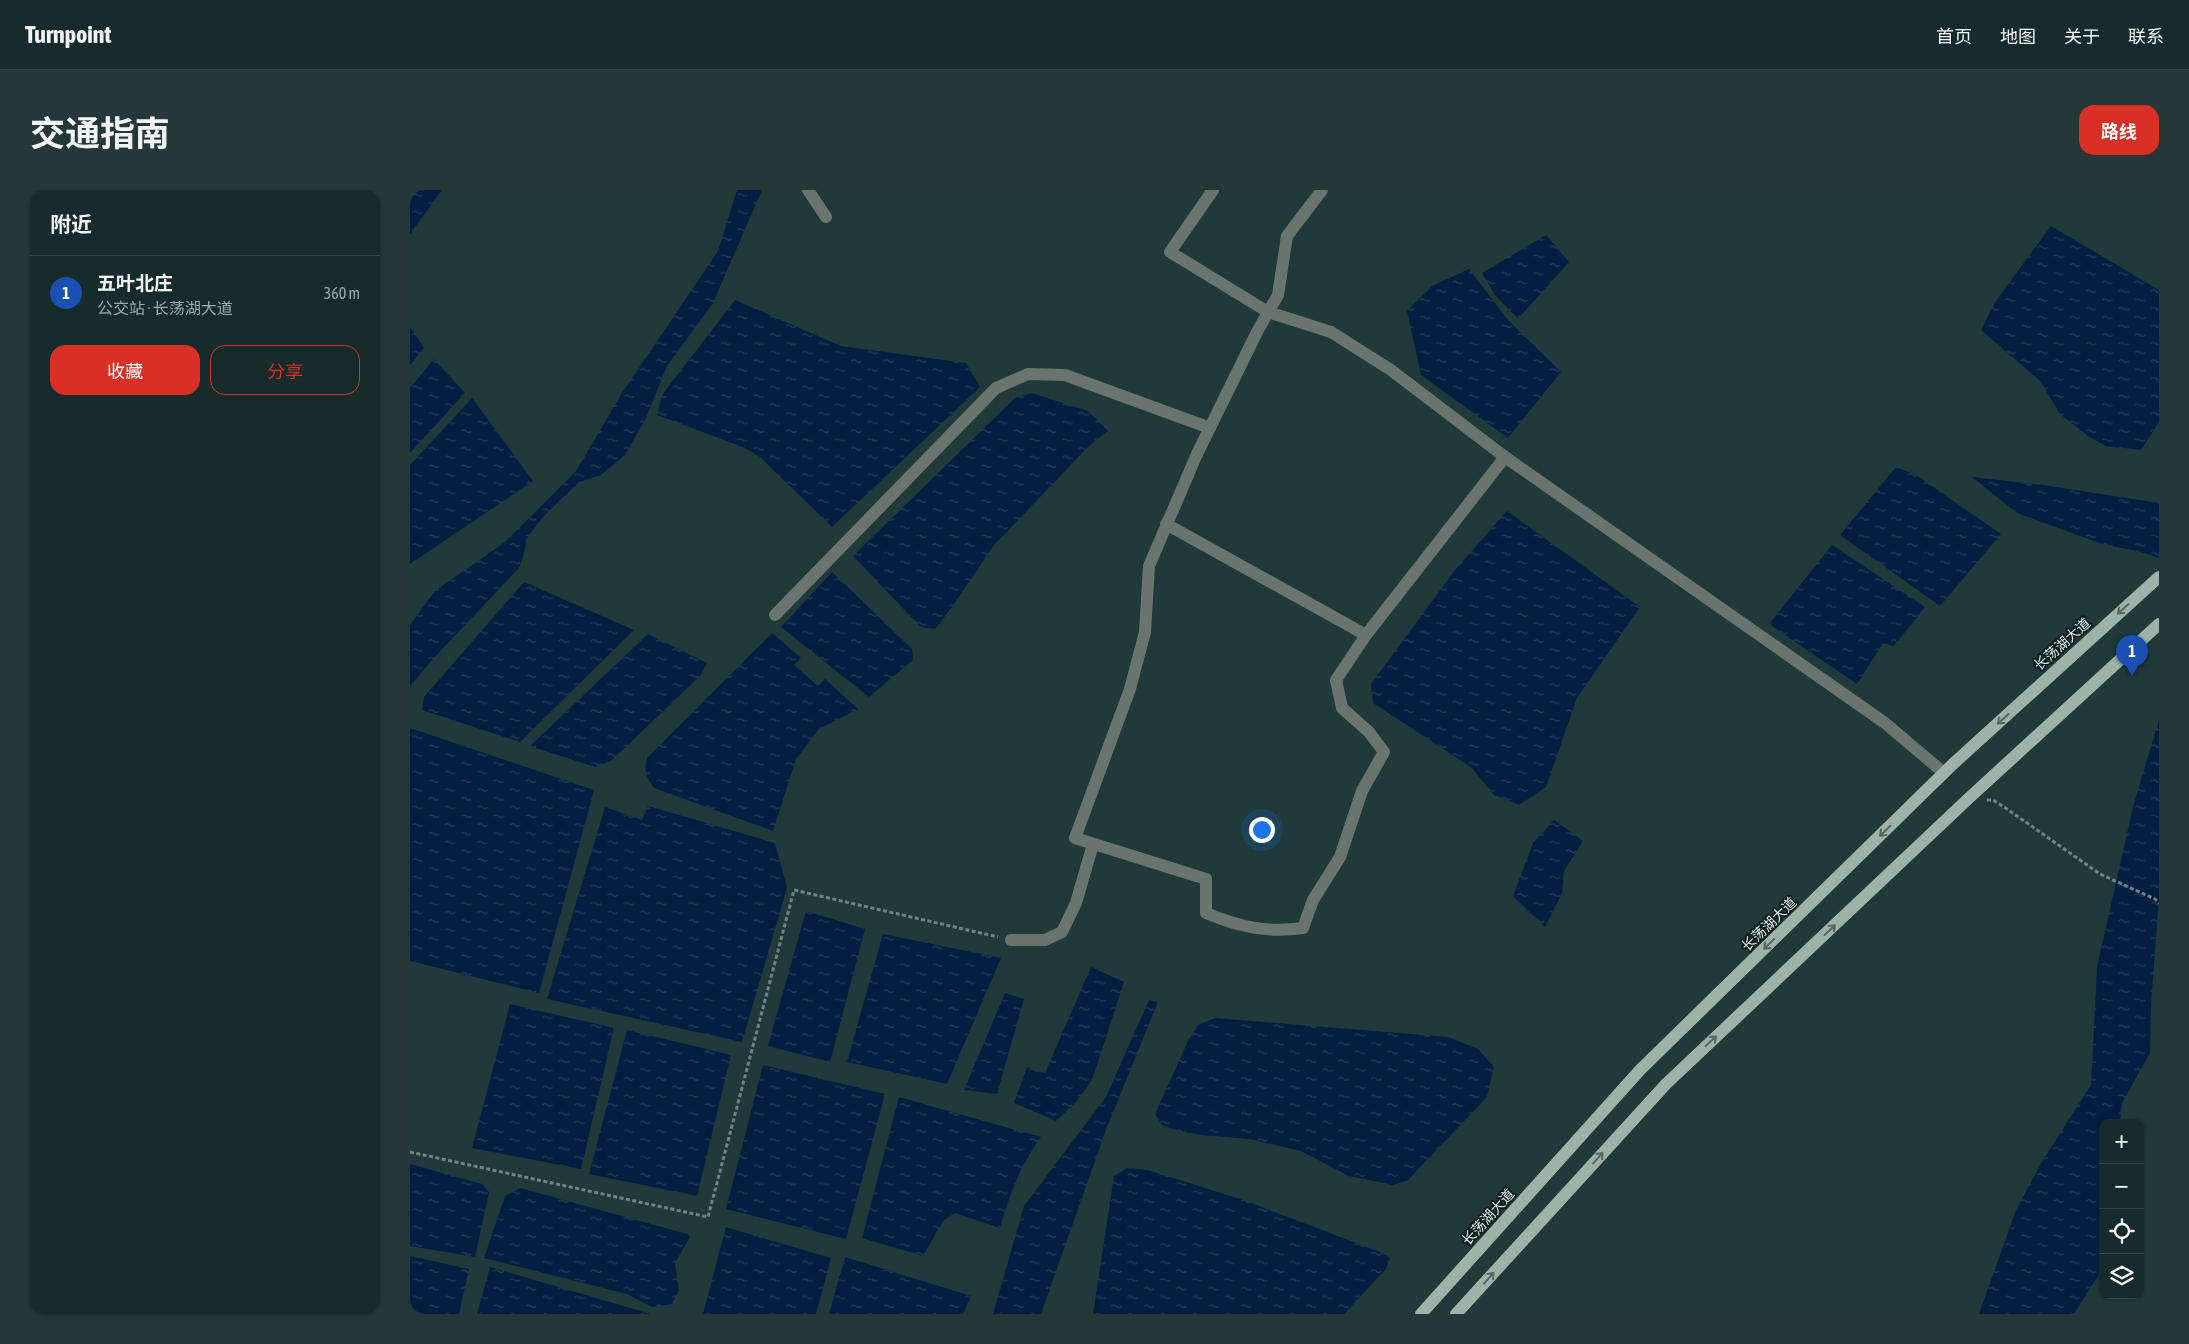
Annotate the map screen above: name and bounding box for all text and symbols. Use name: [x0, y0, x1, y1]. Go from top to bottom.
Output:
text: Turnpoint: [25, 21, 111, 48]
text: 首页: [1936, 26, 1972, 47]
text: 地图: [2000, 26, 2036, 47]
text: 关于: [2064, 26, 2100, 47]
text: 联系: [2128, 26, 2164, 47]
button: 路线: [2079, 105, 2159, 155]
text: 交通指南: [30, 113, 170, 153]
text: 附近: [50, 212, 92, 236]
text: 五叶北庄: [97, 272, 173, 294]
text: 1: [62, 284, 70, 302]
text: 360 m: [324, 284, 360, 302]
text: 公交站 · 长荡湖大道: [97, 299, 233, 317]
button: 收藏: [50, 345, 200, 395]
button: 分享: [210, 345, 360, 395]
one-way arrow: [2116, 604, 2129, 615]
street label: 长荡湖大道: [2031, 615, 2093, 673]
pin: 1: [2116, 635, 2148, 676]
one-way arrow: [1996, 713, 2009, 725]
your location: [1249, 817, 1275, 843]
one-way arrow: [1879, 825, 1891, 837]
street label: 长荡湖大道: [1738, 894, 1800, 954]
one-way arrow: [1823, 924, 1836, 936]
one-way arrow: [1763, 938, 1775, 951]
one-way arrow: [1705, 1035, 1718, 1047]
map controls: [2099, 1119, 2144, 1299]
button: +: [2099, 1119, 2144, 1164]
one-way arrow: [1592, 1152, 1604, 1165]
button: −: [2099, 1164, 2144, 1209]
street label: 长荡湖大道: [1459, 1186, 1517, 1248]
button: locate: [2099, 1209, 2144, 1254]
button: layers: [2099, 1254, 2144, 1299]
one-way arrow: [1483, 1272, 1495, 1284]

